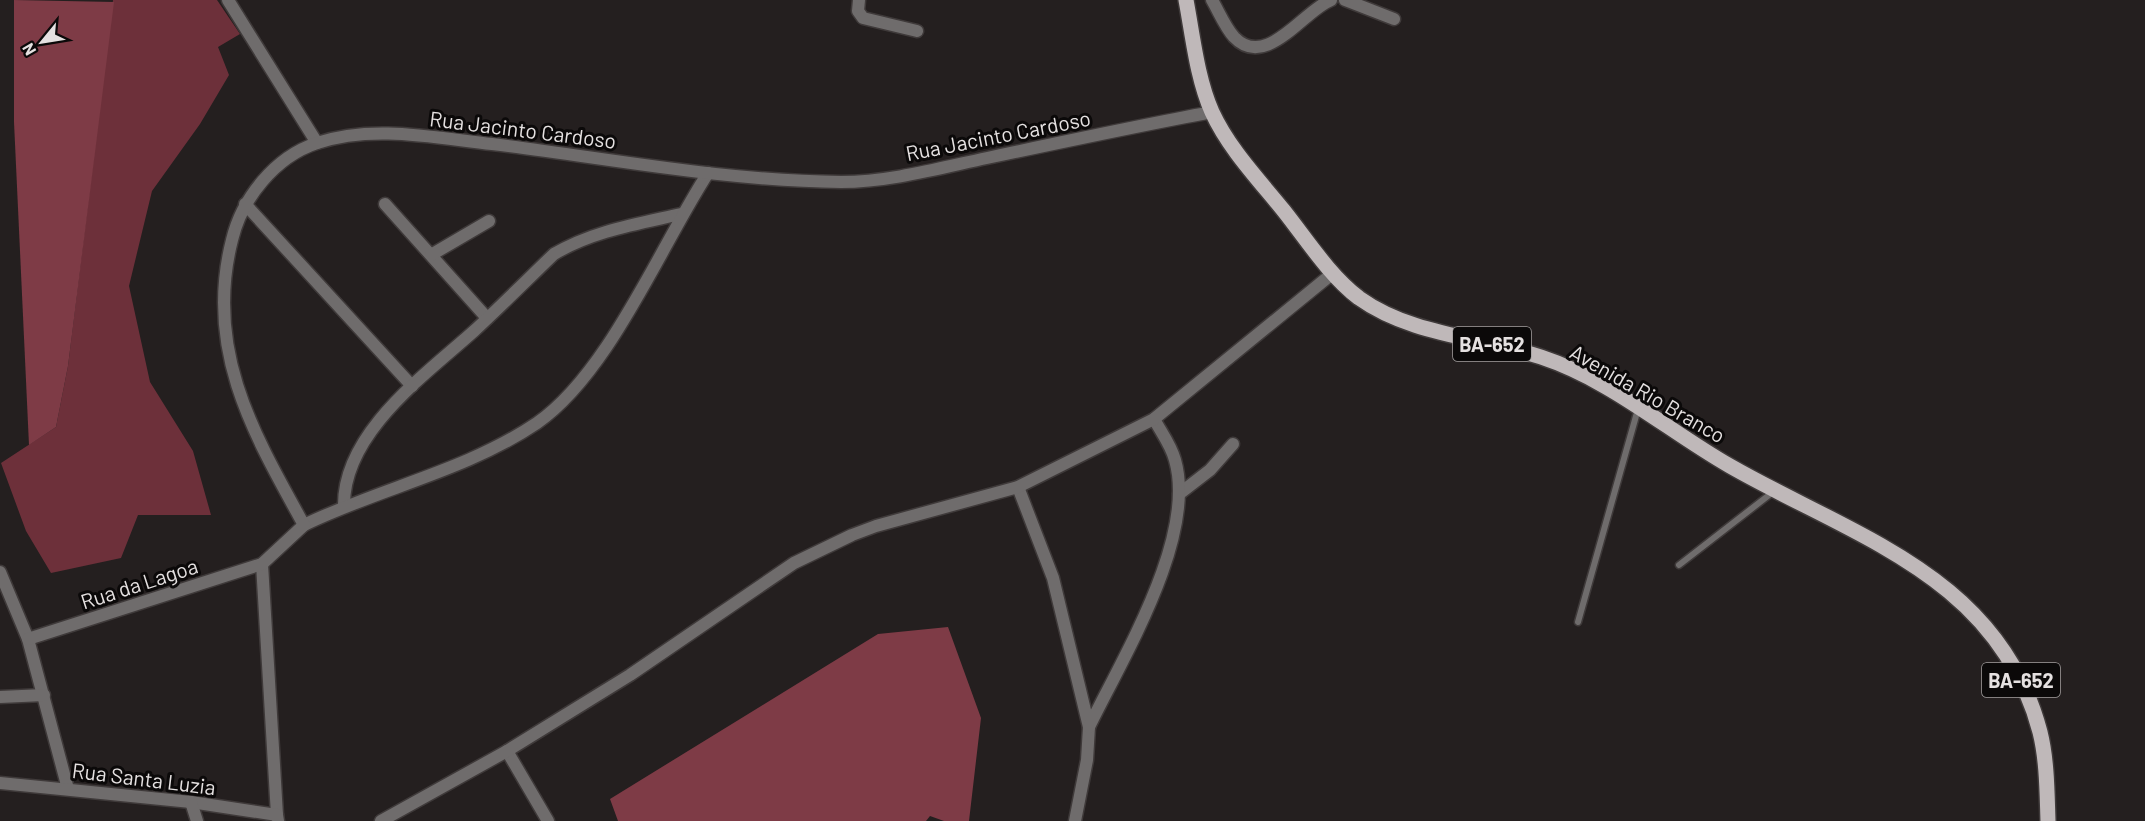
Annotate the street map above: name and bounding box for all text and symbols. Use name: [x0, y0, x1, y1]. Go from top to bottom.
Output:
north arrow: [12, 12, 72, 72]
text: N: [18, 40, 39, 59]
street label: Rua Jacinto Cardoso: [428, 105, 618, 153]
street label: Rua Jacinto Cardoso: [903, 105, 1093, 165]
road number: BA-652: [1453, 327, 1531, 361]
street label: Avenida Rio Branco: [1566, 338, 1730, 448]
street label: Rua da Lagoa: [77, 552, 201, 614]
road number: BA-652: [1982, 663, 2060, 697]
street label: Rua Santa Luzia: [71, 757, 217, 799]

